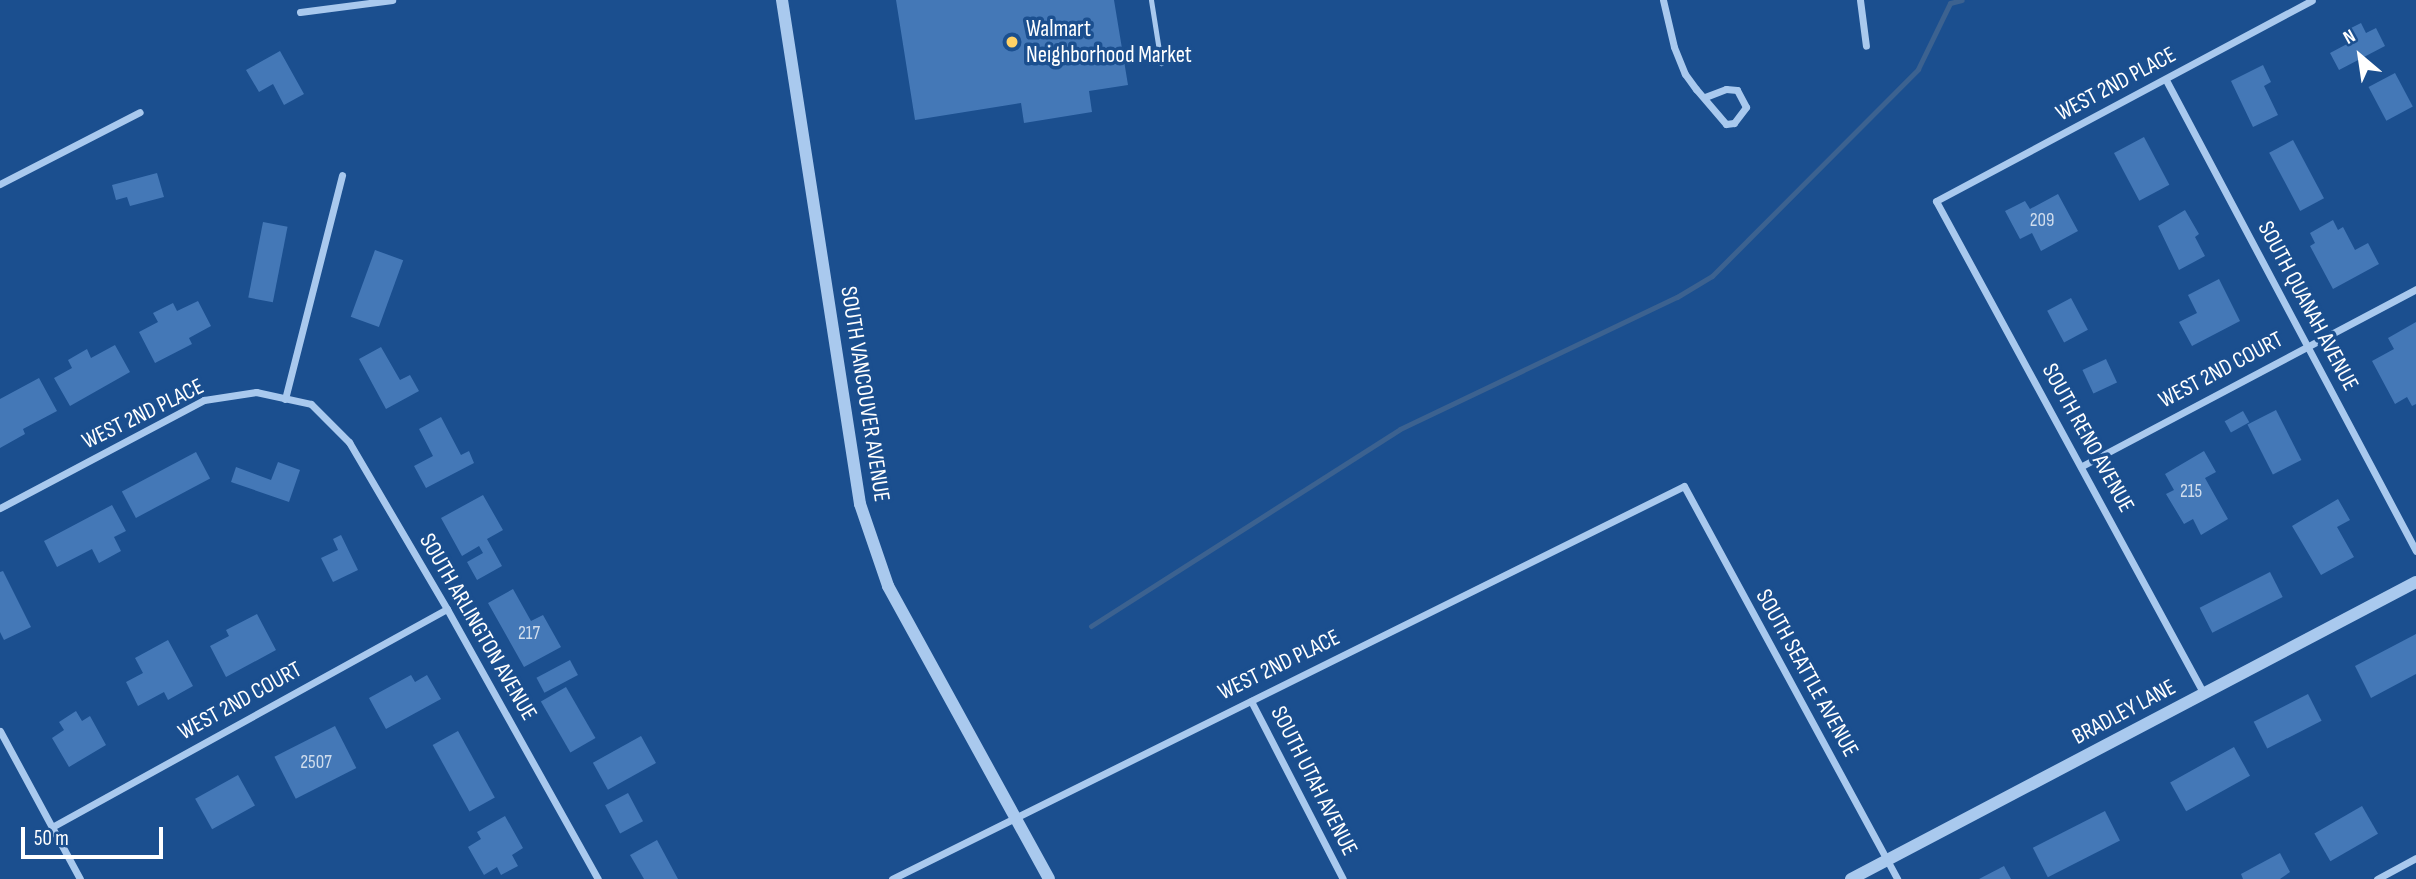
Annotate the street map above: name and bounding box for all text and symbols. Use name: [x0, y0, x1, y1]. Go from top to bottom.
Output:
place label: Walmart Neighborhood Market: [1026, 15, 1192, 69]
north arrow: [2325, 21, 2395, 91]
text: N: [2340, 25, 2360, 50]
marker: Walmart Neighborhood Market: [1004, 34, 1020, 50]
street label: WEST 2ND PLACE: [2051, 41, 2181, 127]
house number: 209: [2030, 210, 2054, 232]
street label: SOUTH QUANAH AVENUE: [2252, 216, 2364, 396]
street label: SOUTH VANCOUVER AVENUE: [834, 284, 896, 504]
street label: WEST 2ND COURT: [2154, 326, 2288, 414]
street label: SOUTH RENO AVENUE: [2036, 359, 2140, 517]
street label: WEST 2ND PLACE: [78, 373, 208, 455]
house number: 215: [2180, 481, 2202, 503]
street label: SOUTH ARLINGTON AVENUE: [413, 529, 543, 725]
street label: SOUTH SEATTLE AVENUE: [1750, 584, 1864, 762]
house number: 217: [518, 623, 540, 645]
street label: WEST 2ND PLACE: [1214, 624, 1344, 706]
street label: WEST 2ND COURT: [174, 656, 306, 746]
street label: BRADLEY LANE: [2068, 673, 2180, 751]
street label: SOUTH UTAH AVENUE: [1265, 702, 1363, 860]
house number: 2507: [300, 752, 332, 774]
scale bar: [24, 812, 166, 856]
text: 50 m: [34, 826, 69, 851]

